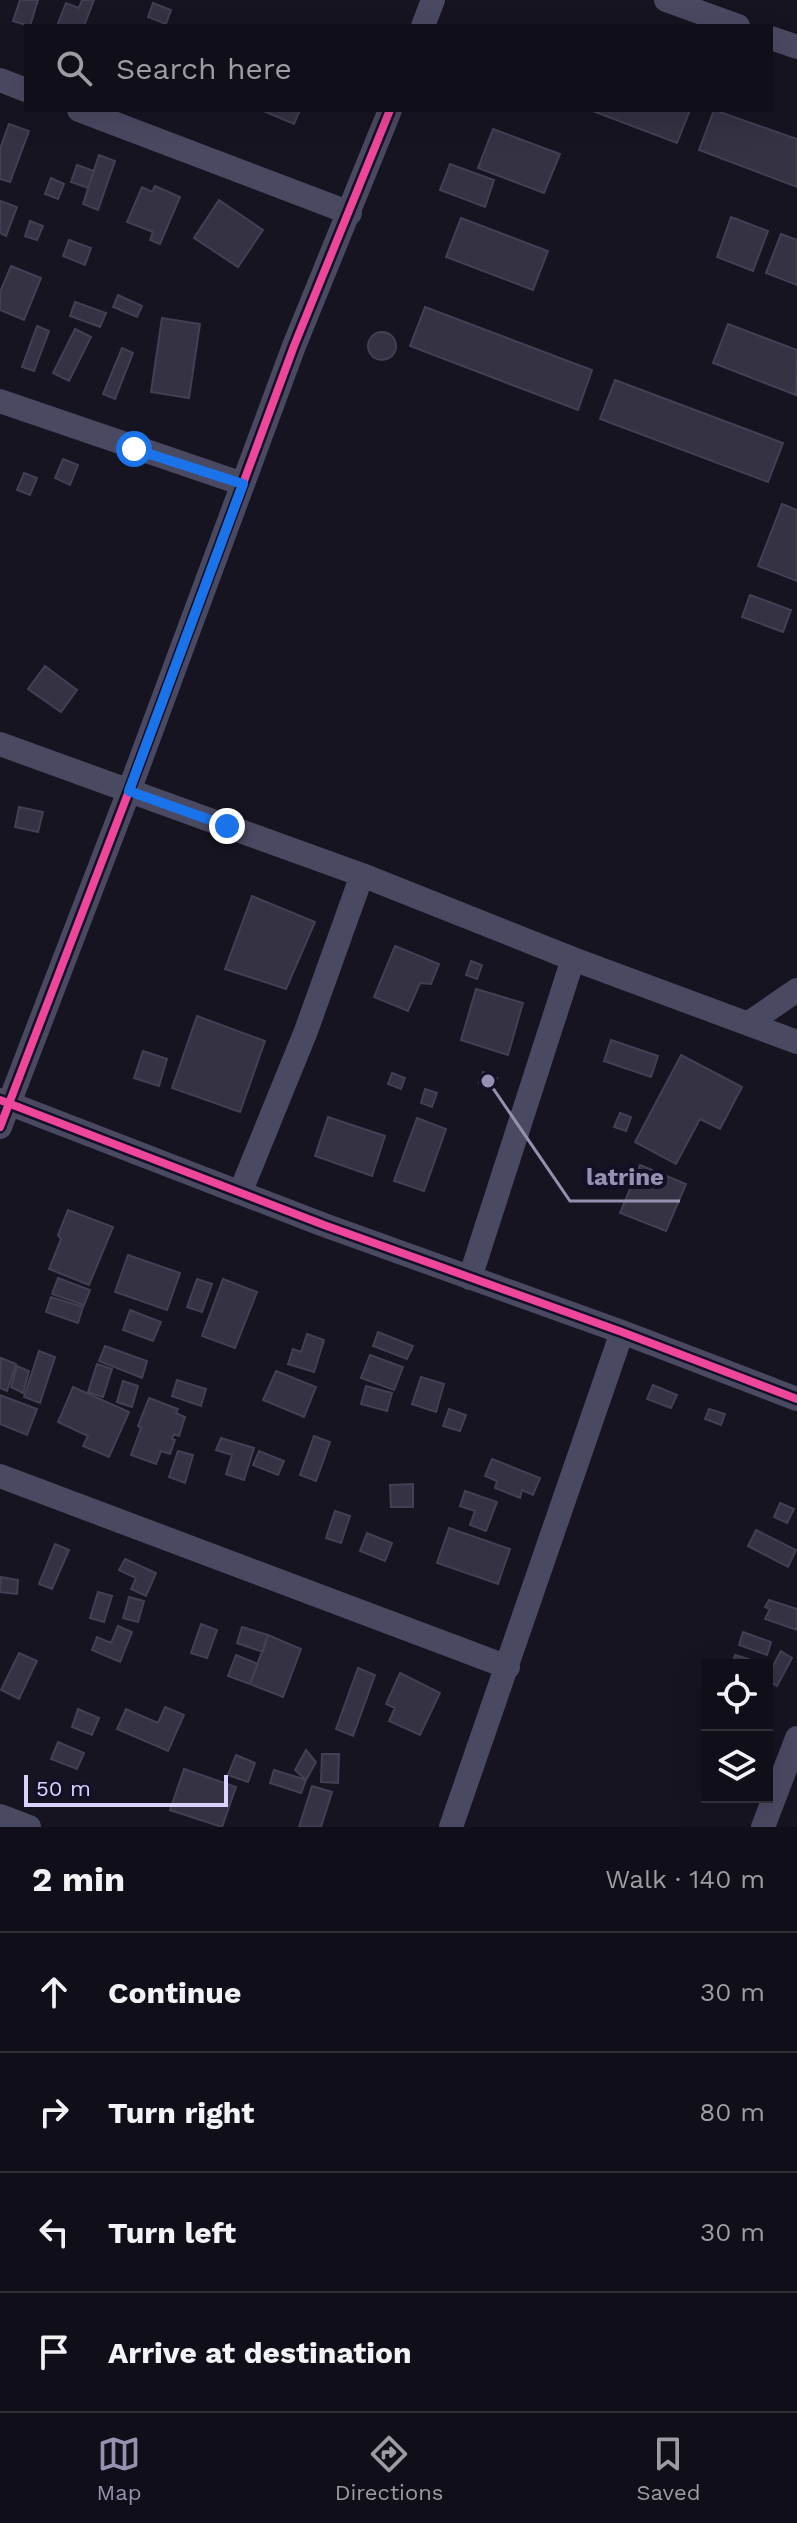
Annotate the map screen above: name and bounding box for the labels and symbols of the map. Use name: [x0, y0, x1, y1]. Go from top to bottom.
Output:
route start: [116, 431, 152, 467]
route end: [209, 808, 245, 844]
callout: latrine: [570, 1153, 680, 1201]
text: latrine: [586, 1163, 664, 1191]
scale bar: [24, 1771, 228, 1807]

